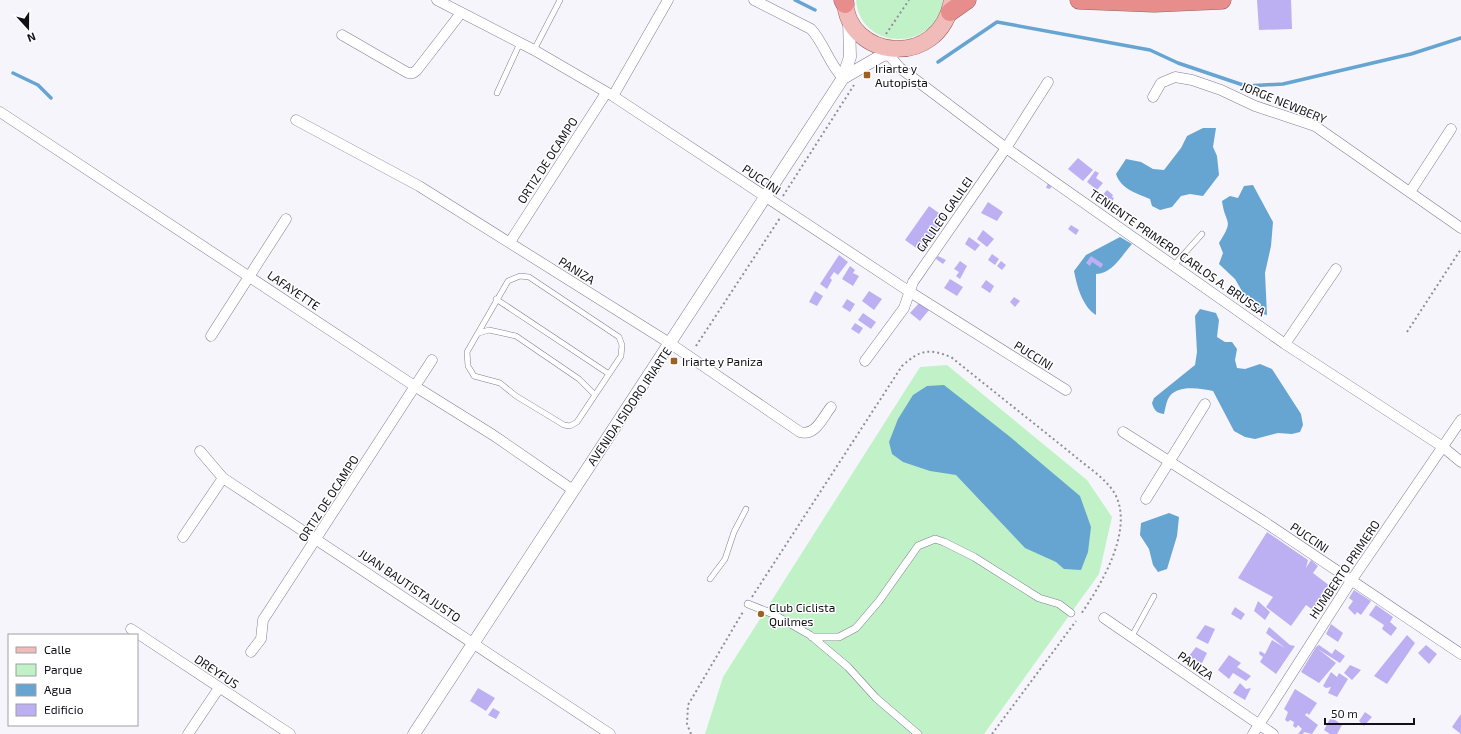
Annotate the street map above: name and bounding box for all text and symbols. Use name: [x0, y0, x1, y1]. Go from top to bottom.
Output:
north arrow: [8, 8, 48, 48]
text: N: [26, 30, 38, 45]
place label: Iriarte y Autopista: [875, 61, 928, 89]
marker: Iriarte y Autopista: [862, 70, 872, 80]
street label: JORGE NEWBERY: [1239, 78, 1329, 126]
street label: ORTIZ DE OCAMPO: [514, 114, 580, 206]
street label: PUCCINI: [740, 161, 784, 197]
street label: GALILEO GALILEI: [913, 174, 975, 254]
street label: TENIENTE PRIMERO CARLOS A. BRUSSA: [1087, 186, 1269, 319]
street label: PANIZA: [556, 253, 598, 287]
street label: LAFAYETTE: [265, 267, 323, 313]
street label: PUCCINI: [1012, 338, 1056, 372]
street label: AVENIDA ISIDORO IRIARTE: [584, 344, 674, 468]
place label: Iriarte y Paniza: [682, 354, 763, 368]
marker: Iriarte y Paniza: [669, 356, 679, 366]
street label: ORTIZ DE OCAMPO: [295, 452, 361, 544]
street label: HUMBERTO PRIMERO: [1306, 517, 1382, 621]
street label: PUCCINI: [1288, 519, 1332, 555]
street label: JUAN BAUTISTA JUSTO: [356, 546, 464, 624]
place label: Club Ciclista Quilmes: [769, 600, 835, 629]
marker: Club Ciclista Quilmes: [756, 609, 766, 619]
legend: [8, 634, 138, 726]
text: Calle: [44, 642, 71, 656]
street label: PANIZA: [1176, 648, 1217, 683]
street label: DREYFUS: [192, 651, 242, 691]
text: Parque: [44, 662, 82, 676]
text: Agua: [44, 682, 72, 696]
scale bar: [1325, 700, 1414, 726]
text: Edificio: [44, 702, 84, 716]
text: 50 m: [1331, 706, 1358, 720]

